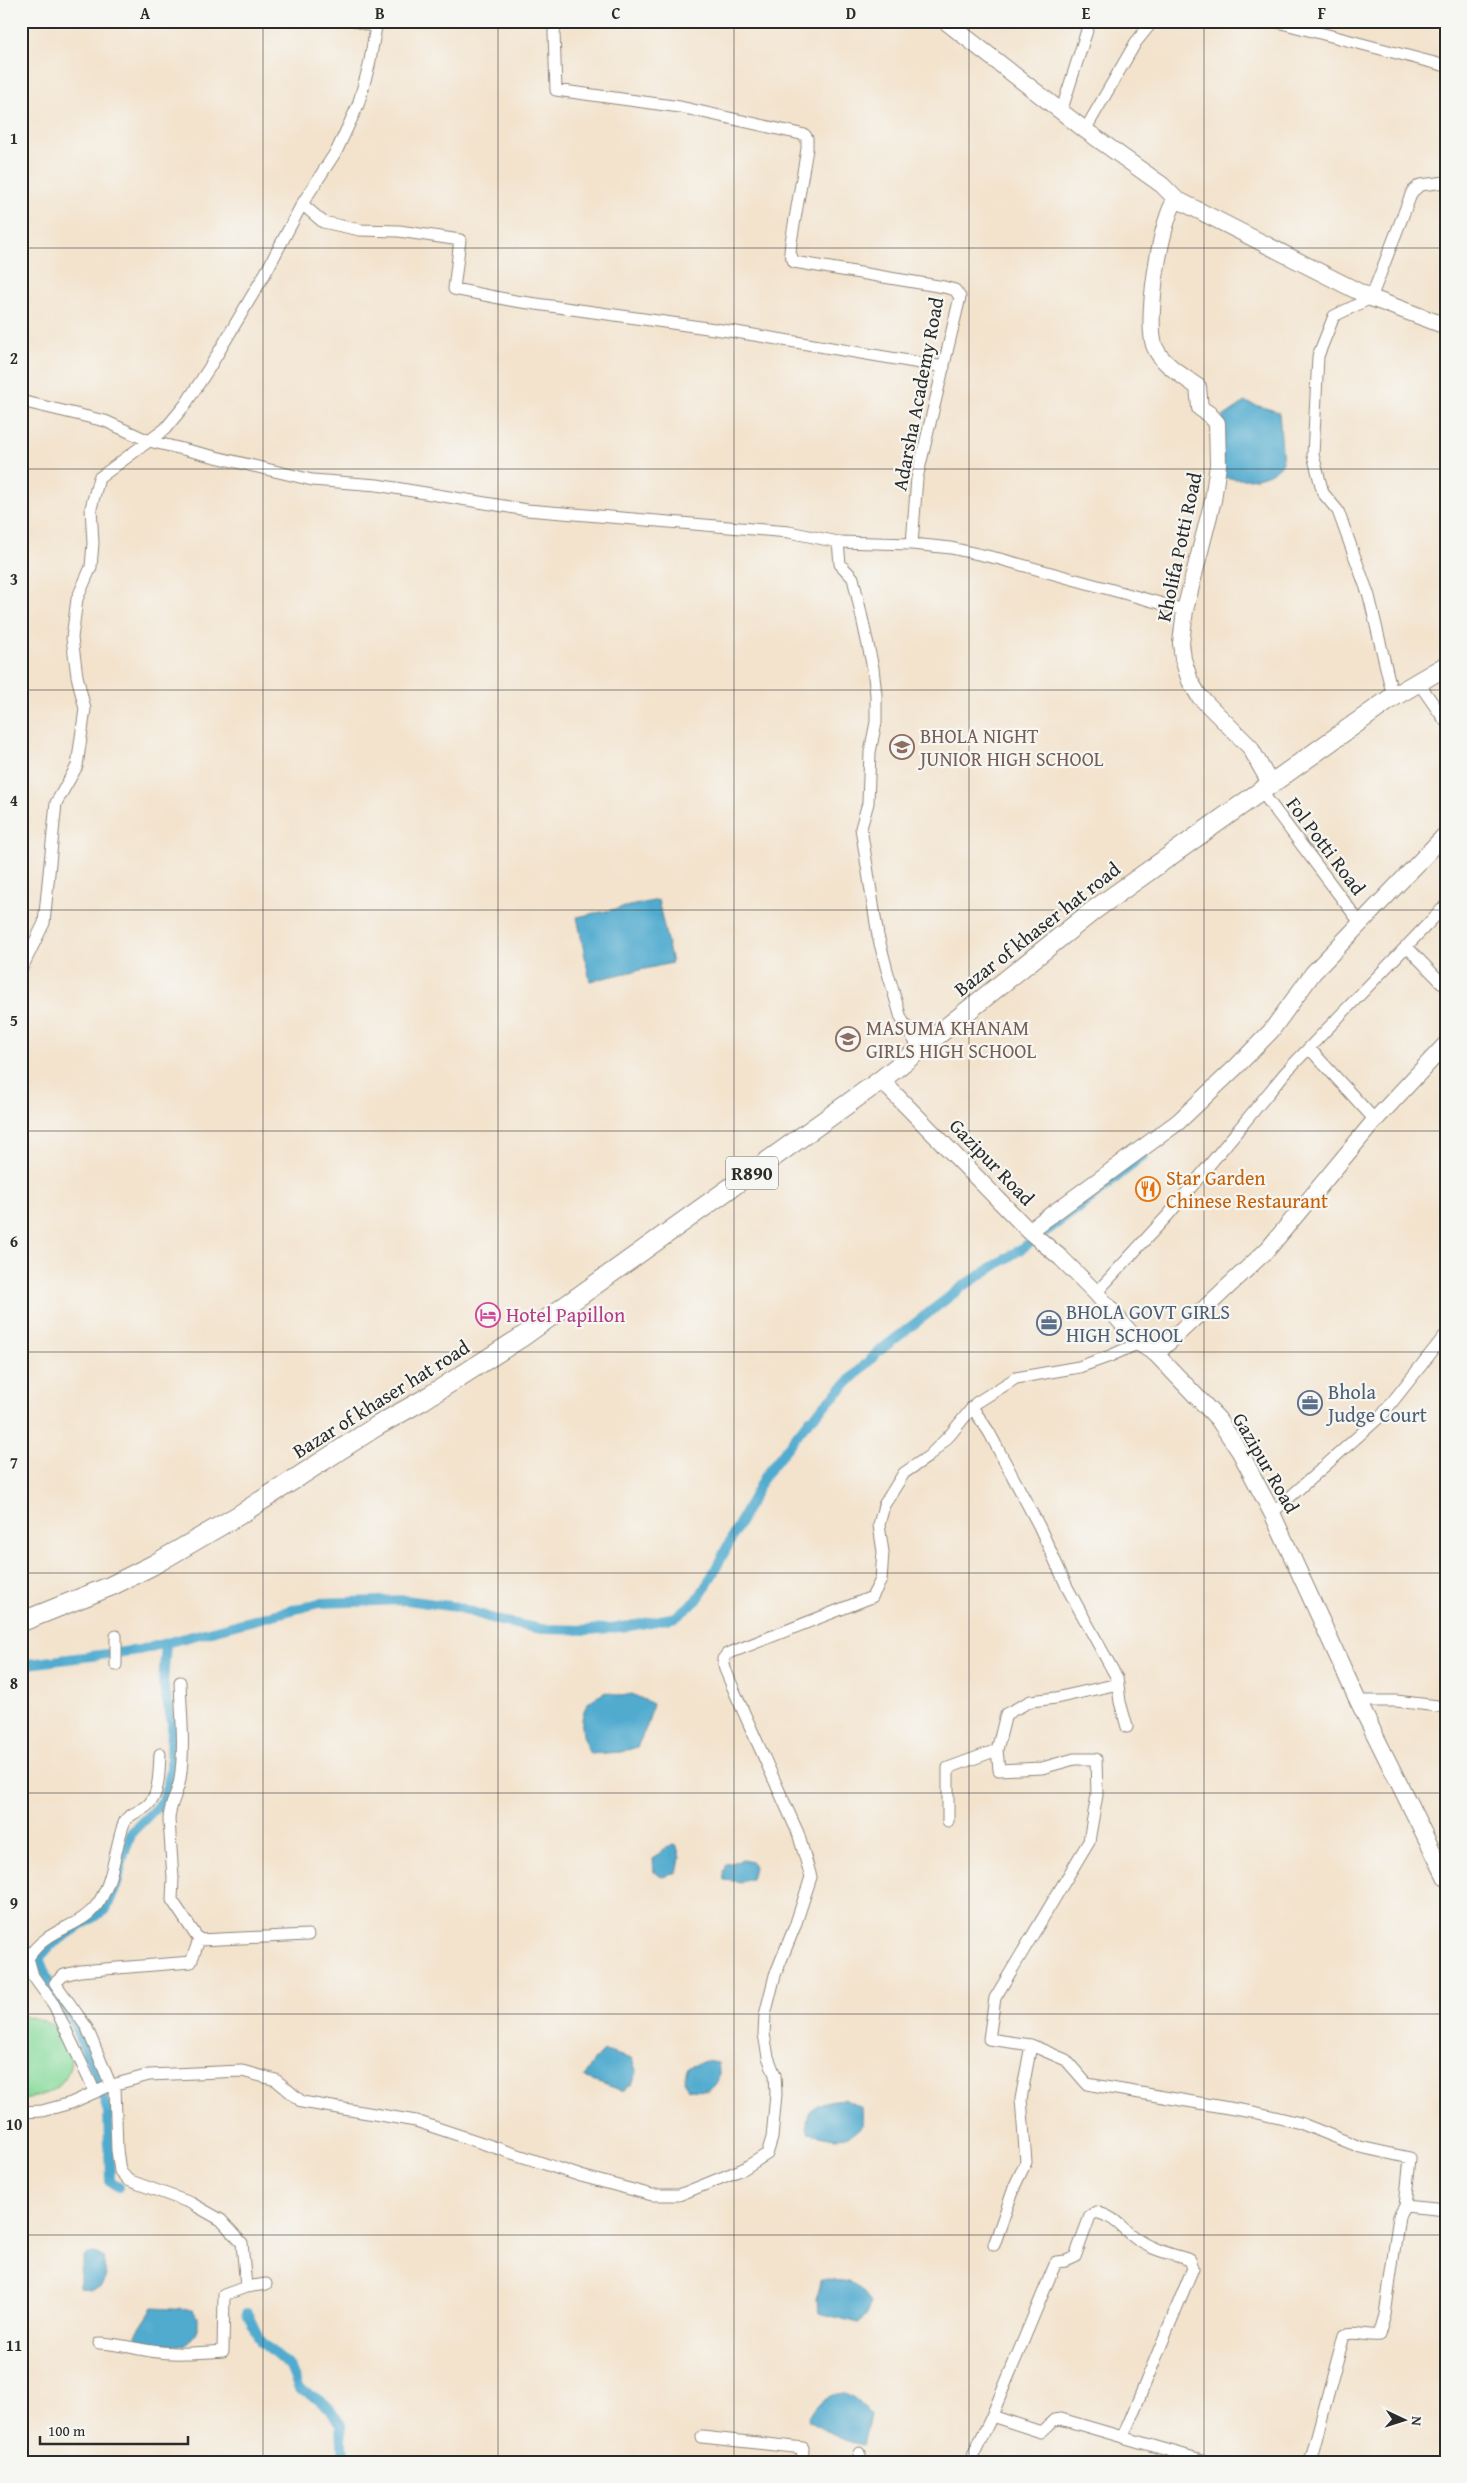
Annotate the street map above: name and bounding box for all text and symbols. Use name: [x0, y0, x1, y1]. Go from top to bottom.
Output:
text: A: [140, 1, 151, 25]
text: B: [375, 1, 385, 25]
text: C: [611, 1, 621, 25]
text: D: [846, 1, 856, 25]
text: E: [1082, 1, 1091, 25]
text: F: [1318, 1, 1326, 25]
text: 1: [10, 126, 18, 150]
street label: Adarsha Academy Road: [885, 294, 951, 493]
text: 2: [10, 346, 18, 370]
street label: Kholifa Potti Road: [1149, 469, 1209, 624]
text: 3: [10, 567, 18, 591]
place label: BHOLA NIGHT JUNIOR HIGH SCHOOL: [917, 721, 1104, 773]
school or university icon: BHOLA NIGHT JUNIOR HIGH SCHOOL: [889, 734, 915, 760]
text: 4: [10, 788, 18, 812]
street label: Fol Potti Road: [1280, 791, 1373, 901]
street label: Bazar of khaser hat road: [947, 854, 1126, 1003]
text: 5: [10, 1008, 18, 1032]
place label: MASUMA KHANAM GIRLS HIGH SCHOOL: [866, 1013, 1036, 1065]
school or university icon: MASUMA KHANAM GIRLS HIGH SCHOOL: [835, 1026, 861, 1052]
street label: Gazipur Road: [943, 1111, 1042, 1212]
road number: R890: [726, 1156, 778, 1190]
place label: Star Garden Chinese Restaurant: [1166, 1163, 1328, 1215]
restaurant icon: Star Garden Chinese Restaurant: [1135, 1176, 1161, 1202]
text: 6: [10, 1229, 18, 1253]
place label: BHOLA GOVT GIRLS HIGH SCHOOL: [1066, 1297, 1230, 1349]
place label: Hotel Papillon: [506, 1300, 625, 1329]
hotel icon: Hotel Papillon: [475, 1302, 501, 1328]
office icon: BHOLA GOVT GIRLS HIGH SCHOOL: [1036, 1310, 1062, 1336]
street label: Bazar of khaser hat road: [287, 1332, 475, 1465]
place label: Bhola Judge Court: [1325, 1377, 1427, 1429]
office icon: Bhola Judge Court: [1297, 1390, 1323, 1416]
street label: Gazipur Road: [1226, 1407, 1307, 1519]
text: 7: [10, 1450, 18, 1474]
text: 8: [10, 1671, 18, 1695]
text: 9: [10, 1891, 18, 1915]
text: 10: [6, 2112, 22, 2136]
text: 11: [6, 2333, 22, 2357]
north arrow: [1380, 2396, 1430, 2446]
scale bar: [40, 2413, 188, 2445]
text: N: [1407, 2416, 1427, 2427]
text: 100 m: [48, 2420, 86, 2441]

